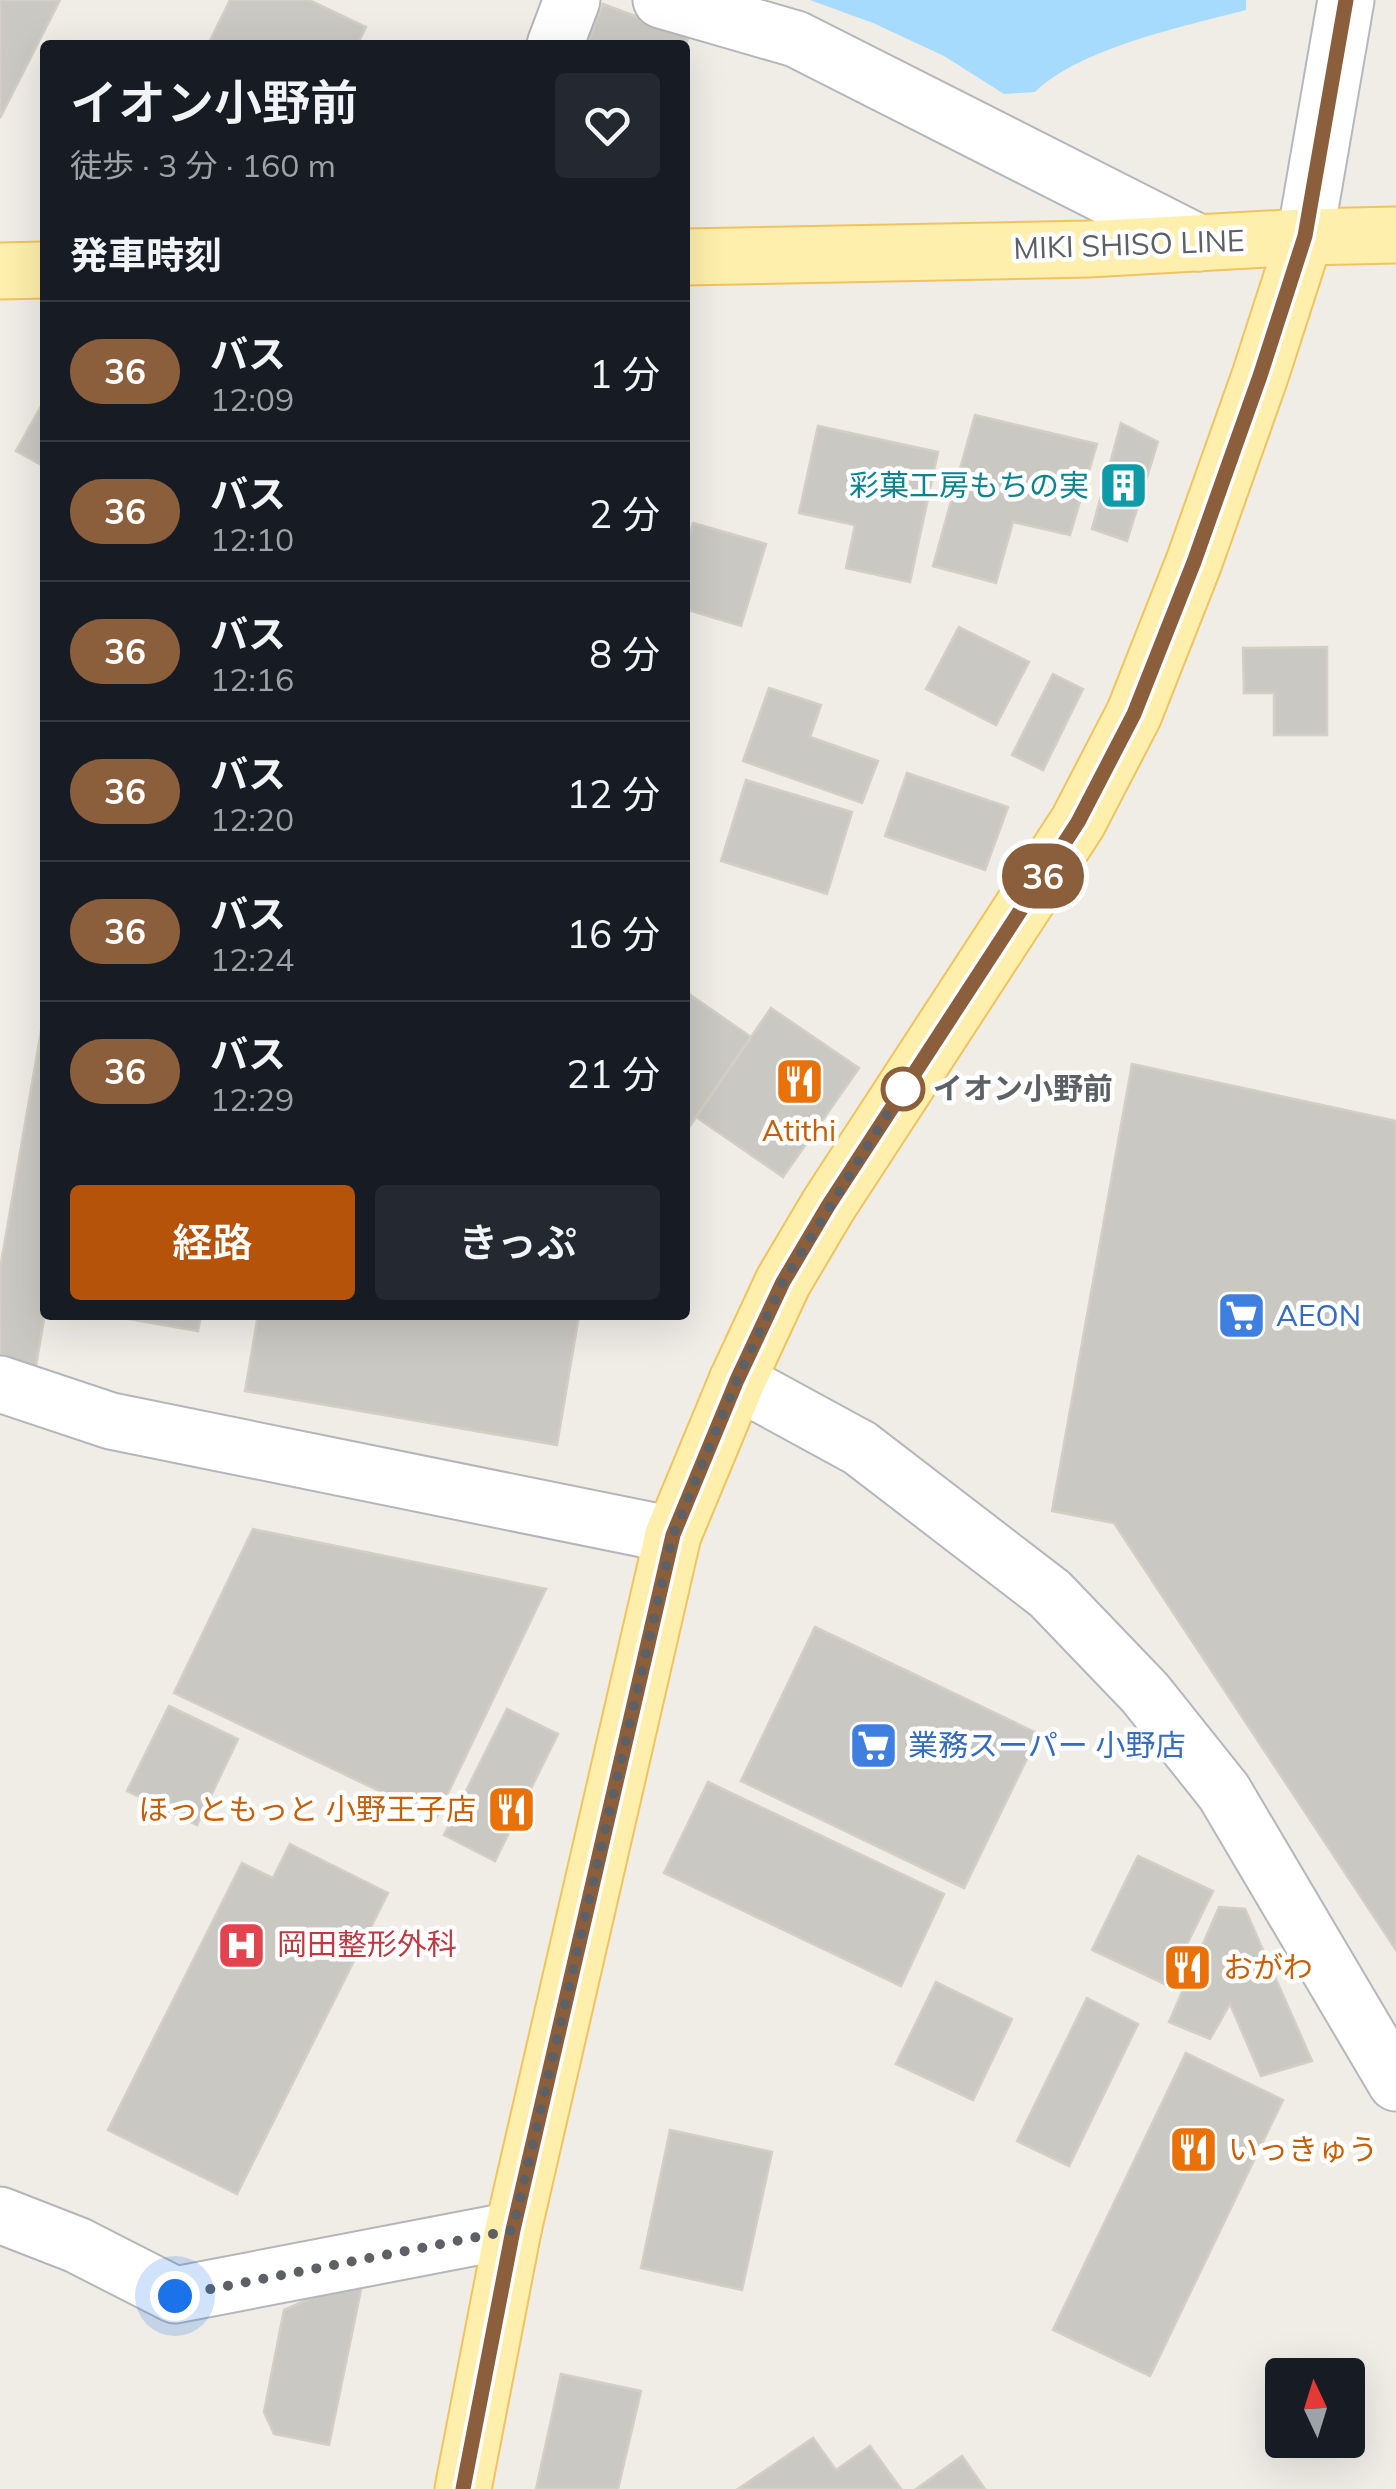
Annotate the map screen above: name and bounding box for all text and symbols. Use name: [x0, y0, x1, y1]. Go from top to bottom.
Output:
text: イオン小野前: [70, 72, 358, 132]
button: heart: [555, 73, 660, 178]
text: 徒歩 · 3 分 · 160 m: [70, 145, 336, 185]
street label: MIKI SHISO LINE: [1013, 221, 1245, 267]
text: 発車時刻: [70, 231, 222, 279]
text: バス: [210, 330, 286, 378]
text: 36: [104, 349, 146, 393]
text: 1 分: [589, 350, 660, 398]
text: 12:09: [210, 379, 294, 419]
building icon: 彩菓工房もちの実: [1098, 460, 1150, 512]
place label: 彩菓工房もちの実: [849, 466, 1089, 504]
text: バス: [210, 470, 286, 518]
text: 36: [104, 489, 146, 533]
text: 2 分: [589, 490, 660, 538]
text: 12:10: [210, 519, 294, 559]
text: バス: [210, 610, 286, 658]
text: 36: [104, 629, 146, 673]
text: 8 分: [589, 630, 660, 678]
text: 12:16: [210, 659, 294, 699]
text: バス: [210, 750, 286, 798]
text: 36: [104, 769, 146, 813]
text: 12 分: [566, 770, 660, 818]
text: 12:20: [210, 799, 294, 839]
line badge: 36: [998, 844, 1088, 908]
text: 36: [1022, 854, 1064, 898]
text: バス: [210, 890, 286, 938]
text: 36: [104, 909, 146, 953]
text: 16 分: [566, 910, 660, 958]
text: 12:24: [210, 939, 294, 979]
text: バス: [210, 1030, 286, 1078]
text: 36: [104, 1049, 146, 1093]
text: 21 分: [566, 1050, 660, 1098]
restaurant icon: Atithi: [773, 1056, 825, 1108]
marker: イオン小野前: [882, 1068, 924, 1110]
place label: イオン小野前: [933, 1069, 1113, 1107]
text: 12:29: [210, 1079, 294, 1119]
place label: Atithi: [762, 1111, 836, 1149]
button: 経路: [70, 1185, 355, 1300]
button: きっぷ: [375, 1185, 660, 1300]
supermarket icon: AEON: [1215, 1290, 1267, 1342]
place label: AEON: [1276, 1296, 1361, 1334]
supermarket icon: 業務スーパー 小野店: [847, 1720, 899, 1772]
place label: 業務スーパー 小野店: [908, 1726, 1186, 1764]
restaurant icon: ほっともっと 小野王子店: [485, 1784, 537, 1836]
place label: ほっともっと 小野王子店: [138, 1790, 476, 1828]
hospital icon: 岡田整形外科: [216, 1919, 268, 1971]
place label: 岡田整形外科: [277, 1925, 457, 1963]
restaurant icon: おがわ: [1162, 1942, 1214, 1994]
place label: おがわ: [1223, 1948, 1313, 1986]
restaurant icon: いっきゅう: [1167, 2124, 1219, 2176]
place label: いっきゅう: [1228, 2130, 1378, 2168]
your location: [150, 2271, 200, 2321]
north arrow: [1265, 2358, 1365, 2458]
map controls: [1265, 2358, 1365, 2458]

